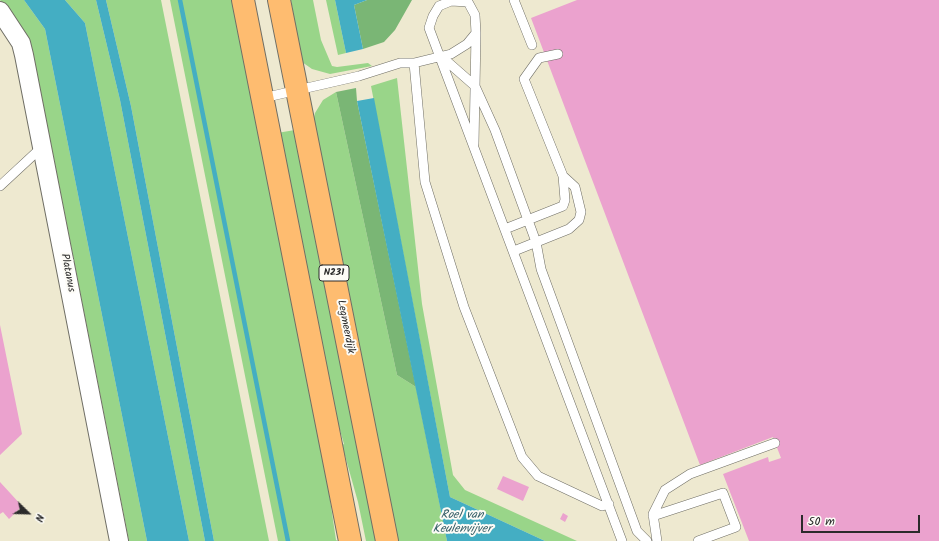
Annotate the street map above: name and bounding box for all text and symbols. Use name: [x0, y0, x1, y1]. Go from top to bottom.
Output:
street label: Platanus: [57, 253, 77, 293]
road number: N231: [319, 265, 349, 281]
street label: Legmeerdijk: [333, 299, 357, 355]
north arrow: [8, 493, 48, 533]
scale bar: [803, 507, 922, 533]
water label: Roel van Keulenvijver: [433, 509, 491, 537]
text: N: [29, 511, 49, 524]
text: 50 m: [808, 512, 835, 531]

